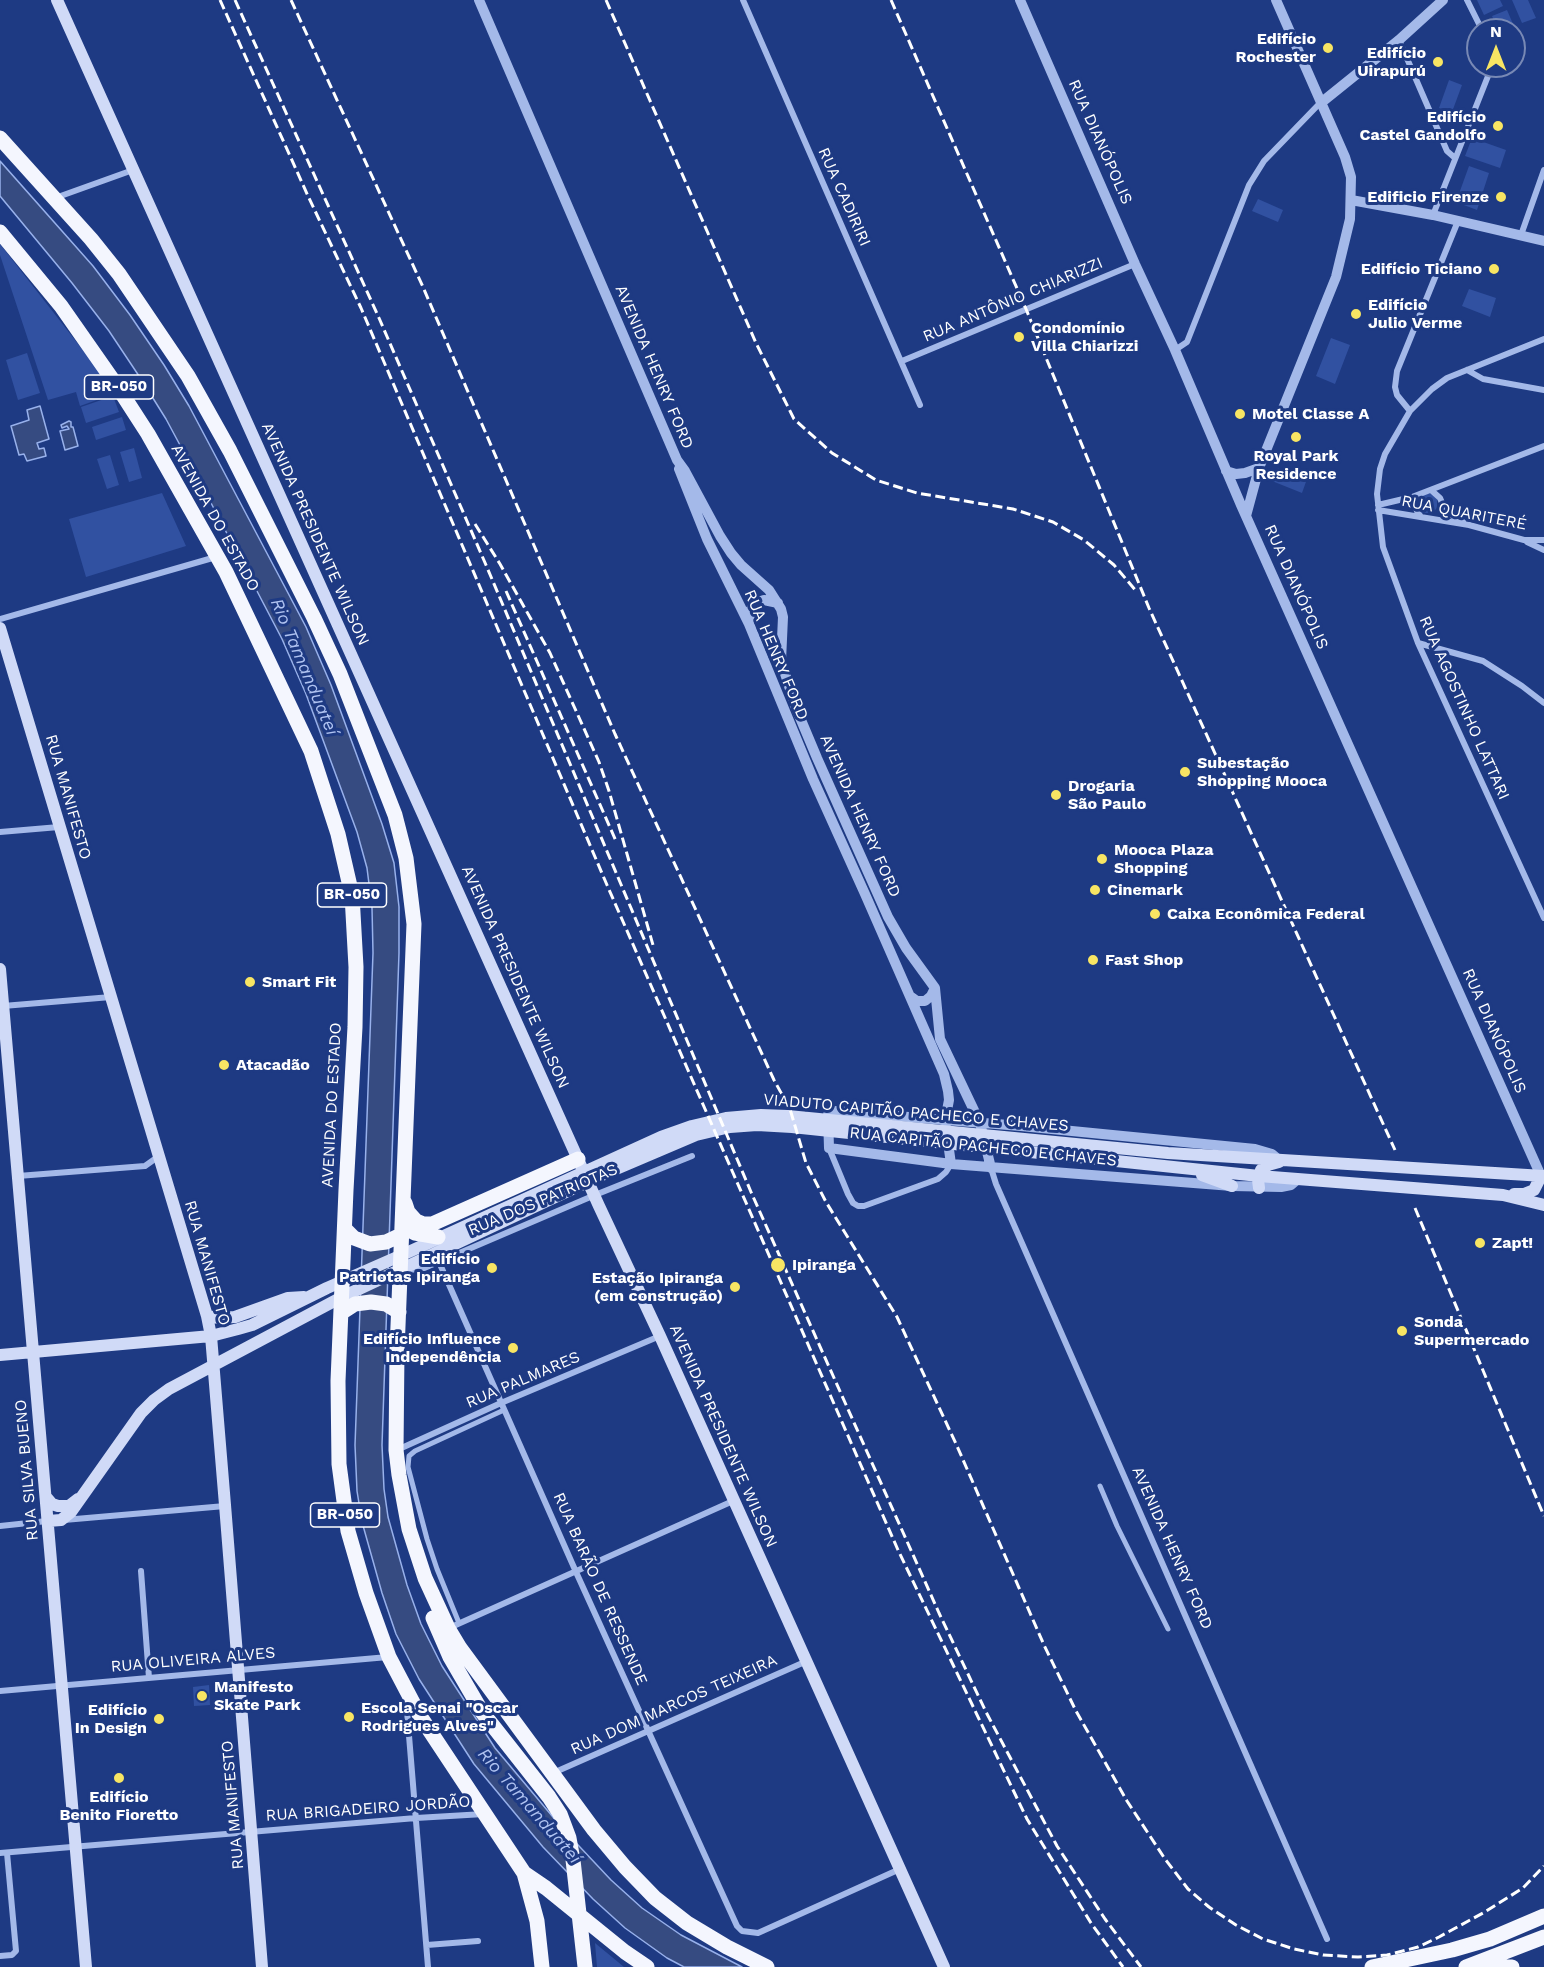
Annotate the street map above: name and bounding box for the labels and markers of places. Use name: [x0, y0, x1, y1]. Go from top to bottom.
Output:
place label: Edifício Rochester: [1236, 29, 1316, 67]
marker: Edifício Rochester: [1321, 41, 1335, 55]
place label: Edifício Uirapurú: [1357, 43, 1426, 81]
marker: Edifício Uirapurú: [1431, 55, 1445, 69]
place label: Edifício Castel Gandolfo: [1360, 107, 1486, 145]
marker: Edifício Castel Gandolfo: [1491, 119, 1505, 133]
place label: Edificio Firenze: [1367, 187, 1489, 207]
marker: Edificio Firenze: [1494, 190, 1508, 204]
place label: Edifício Ticiano: [1361, 259, 1482, 279]
marker: Edifício Ticiano: [1487, 262, 1501, 276]
place label: Edifício Julio Verme: [1368, 295, 1462, 333]
marker: Edifício Julio Verme: [1349, 307, 1363, 321]
place label: Condomínio Villa Chiarizzi: [1031, 318, 1138, 356]
marker: Condomínio Villa Chiarizzi: [1012, 330, 1026, 344]
place label: Motel Classe A: [1252, 404, 1369, 424]
marker: Motel Classe A: [1233, 407, 1247, 421]
marker: Royal Park Residence: [1289, 430, 1303, 444]
place label: Royal Park Residence: [1254, 446, 1338, 484]
place label: Subestação Shopping Mooca: [1197, 753, 1327, 791]
marker: Subestação Shopping Mooca: [1178, 765, 1192, 779]
place label: Drogaria São Paulo: [1068, 776, 1146, 814]
marker: Drogaria São Paulo: [1049, 788, 1063, 802]
place label: Mooca Plaza Shopping: [1114, 840, 1213, 878]
marker: Mooca Plaza Shopping: [1095, 852, 1109, 866]
place label: Cinemark: [1107, 880, 1183, 900]
marker: Cinemark: [1088, 883, 1102, 897]
place label: Caixa Econômica Federal: [1167, 904, 1365, 924]
marker: Caixa Econômica Federal: [1148, 907, 1162, 921]
place label: Fast Shop: [1105, 950, 1183, 970]
marker: Fast Shop: [1086, 953, 1100, 967]
place label: Smart Fit: [262, 972, 336, 992]
marker: Smart Fit: [243, 975, 257, 989]
place label: Atacadão: [236, 1055, 310, 1075]
marker: Atacadão: [217, 1058, 231, 1072]
place label: Zapt!: [1492, 1233, 1533, 1253]
marker: Zapt!: [1473, 1236, 1487, 1250]
place label: Edifício Patriotas Ipiranga: [339, 1249, 480, 1287]
place label: Ipiranga: [792, 1255, 856, 1275]
marker: Ipiranga: [769, 1256, 787, 1274]
marker: Edifício Patriotas Ipiranga: [485, 1261, 499, 1275]
place label: Estação Ipiranga (em construção): [592, 1268, 723, 1306]
marker: Estação Ipiranga (em construção): [728, 1280, 742, 1294]
place label: Sonda Supermercado: [1414, 1312, 1529, 1350]
marker: Sonda Supermercado: [1395, 1324, 1409, 1338]
place label: Edifício Influence Independência: [363, 1329, 501, 1367]
marker: Edifício Influence Independência: [506, 1341, 520, 1355]
place label: Manifesto Skate Park: [214, 1677, 301, 1715]
marker: Manifesto Skate Park: [195, 1689, 209, 1703]
place label: Escola Senai "Oscar Rodrigues Alves": [361, 1698, 518, 1736]
place label: Edifício In Design: [75, 1700, 147, 1738]
marker: Escola Senai "Oscar Rodrigues Alves": [342, 1710, 356, 1724]
marker: Edifício In Design: [152, 1712, 166, 1726]
marker: Edifício Benito Fioretto: [112, 1771, 126, 1785]
place label: Edifício Benito Fioretto: [60, 1787, 178, 1825]

